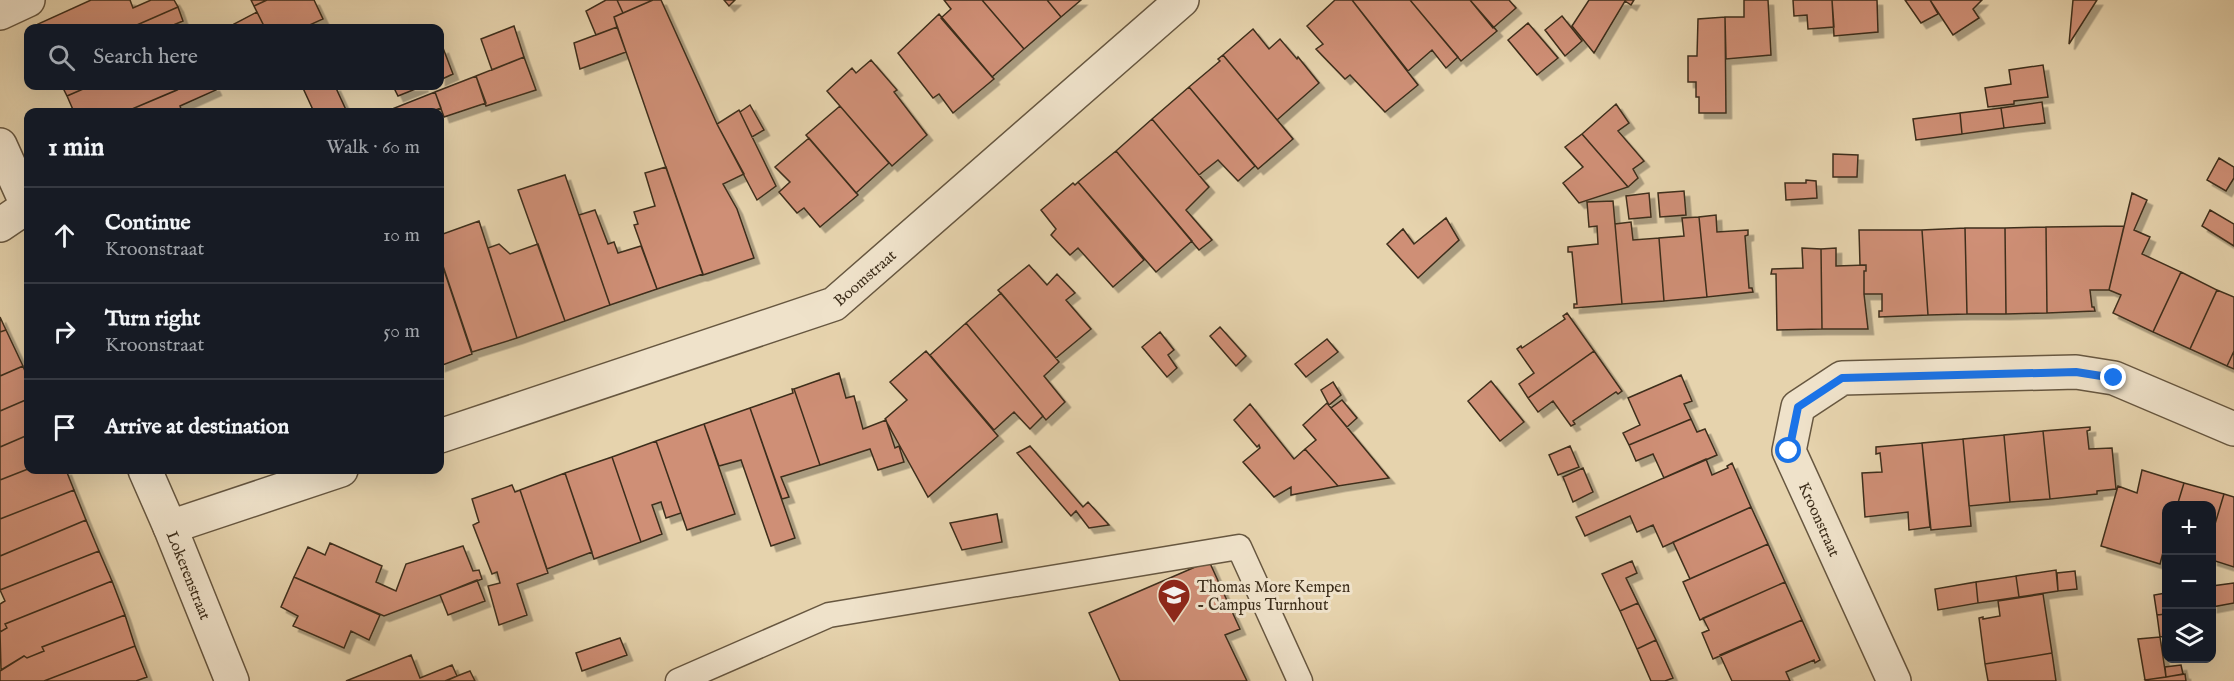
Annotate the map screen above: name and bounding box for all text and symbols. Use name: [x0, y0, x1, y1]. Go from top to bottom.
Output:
search box: [24, 24, 444, 90]
icon: search: [45, 41, 78, 74]
text: Search here: [93, 43, 198, 71]
text: 1 min: [48, 131, 104, 164]
text: Walk · 60 m: [326, 135, 420, 160]
text: Continue: [105, 209, 191, 237]
icon: ahead: [48, 219, 81, 252]
text: 10 m: [383, 223, 420, 248]
text: Kroonstraat: [105, 237, 204, 262]
street label: Boomstraat: [830, 246, 902, 312]
text: Turn right: [105, 305, 200, 333]
icon: right: [48, 315, 81, 348]
text: 50 m: [383, 319, 420, 344]
text: Kroonstraat: [105, 333, 204, 358]
route end: [2100, 364, 2126, 390]
icon: arrive: [48, 411, 81, 444]
text: Arrive at destination: [105, 413, 289, 441]
route start: [1775, 437, 1801, 463]
street label: Kroonstraat: [1793, 479, 1844, 561]
map controls: [2162, 501, 2216, 663]
button: +: [2162, 501, 2216, 555]
street label: Lokerenstraat: [161, 528, 214, 624]
button: −: [2162, 555, 2216, 609]
school or university icon: Thomas More Kempen - Campus Turnhout: [1156, 577, 1192, 624]
place label: Thomas More Kempen - Campus Turnhout: [1197, 578, 1351, 616]
button: layers: [2162, 609, 2216, 663]

